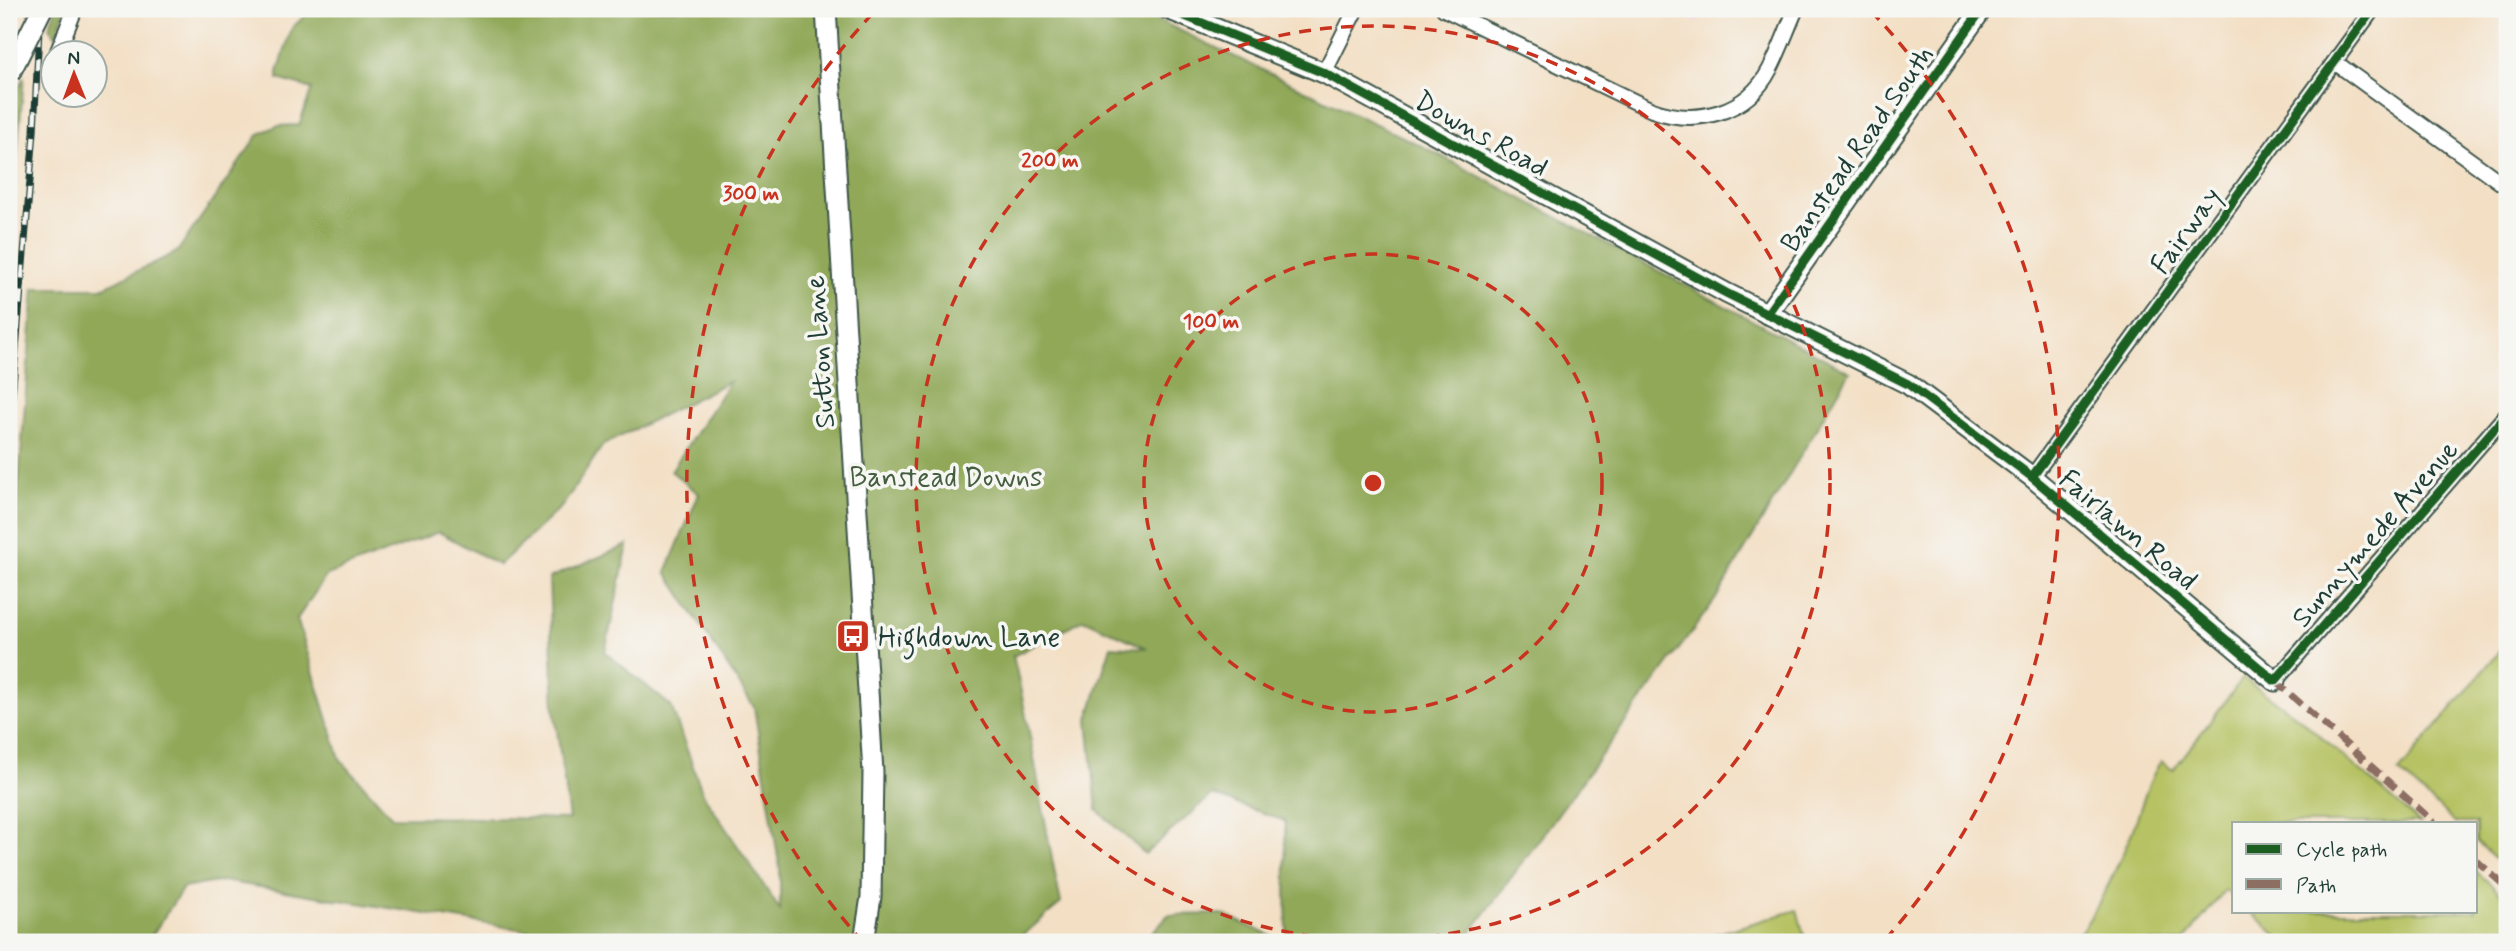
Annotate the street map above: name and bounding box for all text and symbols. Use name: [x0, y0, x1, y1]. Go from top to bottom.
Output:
north arrow: [38, 38, 108, 108]
street label: Banstead Road South: [1773, 39, 1943, 260]
text: N: [67, 46, 80, 71]
street label: Downs Road: [1407, 83, 1554, 187]
text: 200 m: [1021, 147, 1079, 175]
text: 300 m: [723, 180, 780, 208]
street label: Fairway: [2143, 181, 2231, 282]
street label: Sutton Lane: [798, 274, 845, 430]
text: 100 m: [1183, 308, 1239, 336]
street label: Sunnymede Avenue: [2284, 433, 2468, 636]
park label: Banstead Downs: [850, 460, 1042, 497]
street label: Fairlawn Road: [2050, 462, 2204, 600]
centre of rings: [1361, 471, 1385, 495]
bus stop icon: Highdown Lane: [834, 617, 872, 655]
place label: Highdown Lane: [878, 620, 1060, 660]
legend: [2232, 822, 2478, 912]
text: Cycle path: [2296, 836, 2387, 864]
text: Path: [2296, 872, 2336, 900]

